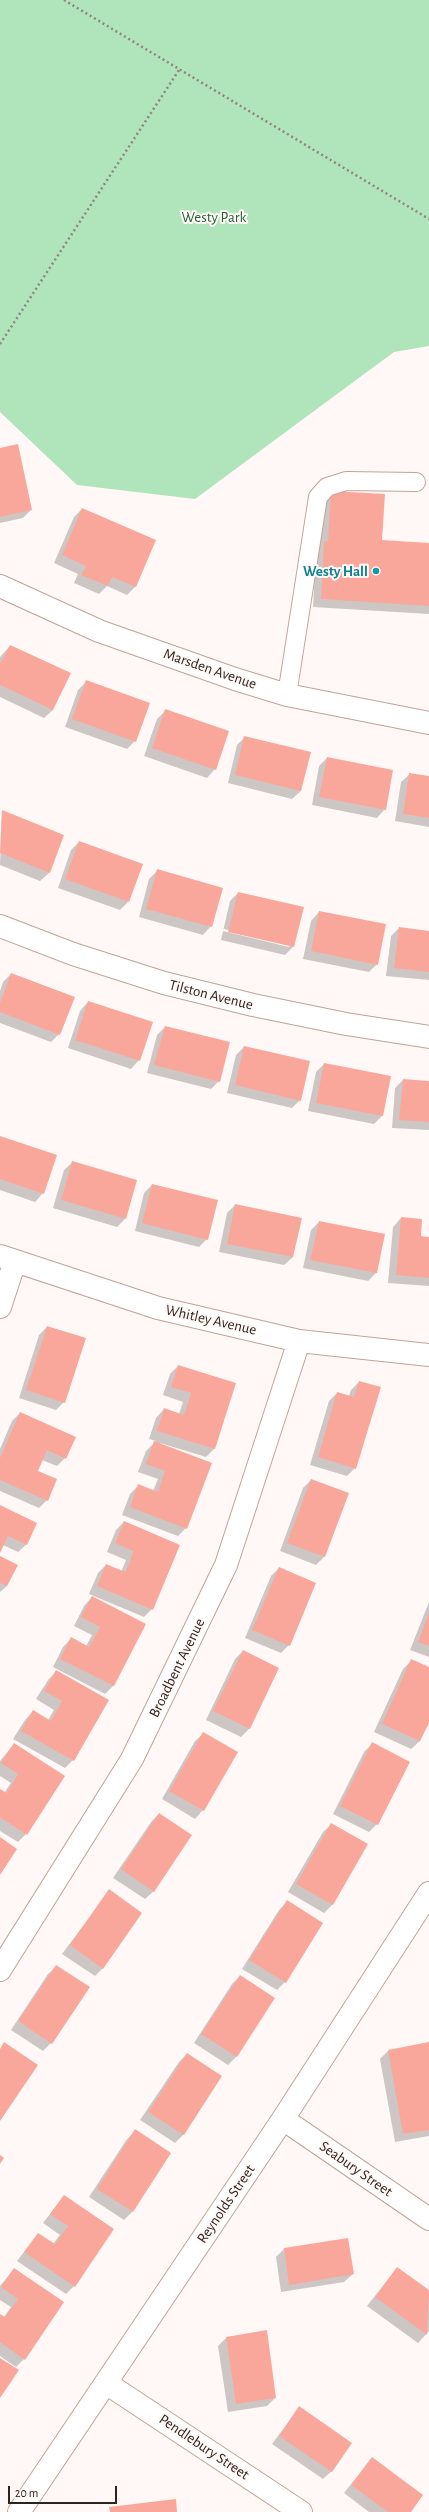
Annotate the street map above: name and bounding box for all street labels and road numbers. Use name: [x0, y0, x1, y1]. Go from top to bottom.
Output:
street label: Marsden Avenue: [161, 645, 259, 693]
street label: Tilston Avenue: [167, 976, 255, 1014]
street label: Whitley Avenue: [164, 1301, 258, 1339]
street label: Broadbent Avenue: [145, 1615, 209, 1721]
street label: Seabury Street: [316, 2137, 396, 2201]
street label: Reynolds Street: [193, 2161, 259, 2247]
street label: Pendlebury Street: [156, 2410, 252, 2484]

